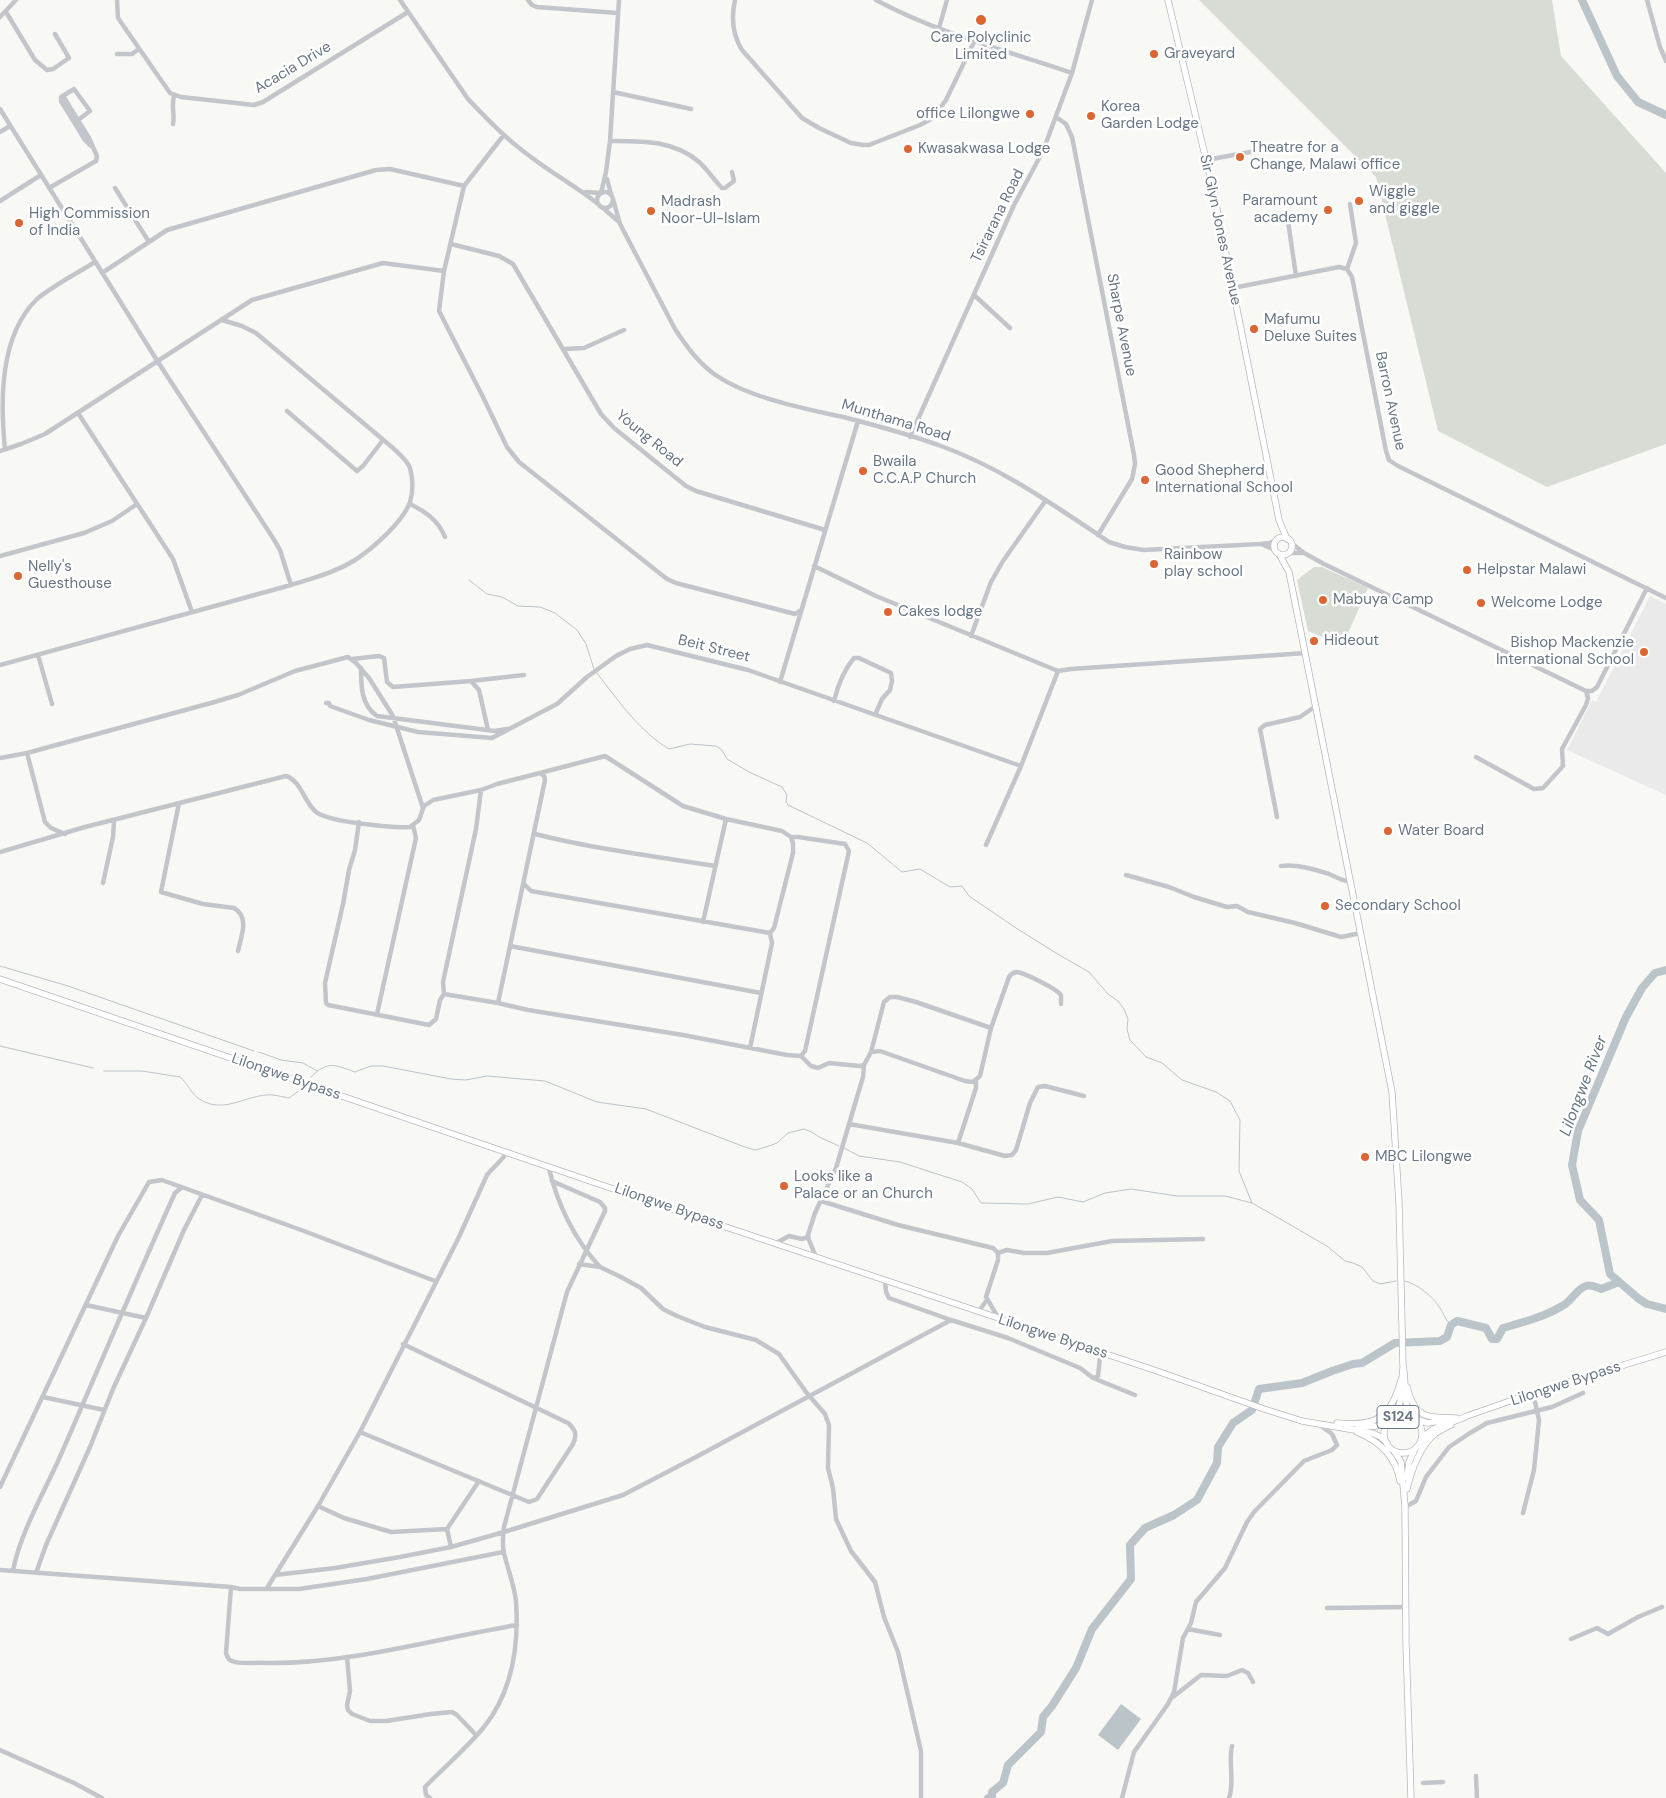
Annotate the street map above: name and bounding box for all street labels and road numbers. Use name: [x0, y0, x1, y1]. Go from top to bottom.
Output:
street label: Acacia Drive: [251, 38, 335, 98]
street label: Sir Glyn Jones Avenue: [1195, 153, 1245, 307]
street label: Tsirarana Road: [968, 166, 1028, 266]
street label: Sharpe Avenue: [1102, 272, 1140, 378]
street label: Barron Avenue: [1371, 350, 1409, 452]
street label: Munthama Road: [839, 396, 953, 446]
street label: Young Road: [612, 407, 686, 471]
street label: Beit Street: [676, 631, 752, 667]
street label: Lilongwe Bypass: [229, 1050, 343, 1104]
street label: Lilongwe Bypass: [612, 1180, 726, 1234]
street label: Lilongwe Bypass: [996, 1311, 1110, 1363]
street label: Lilongwe Bypass: [1509, 1358, 1623, 1410]
road number: S124: [1377, 1405, 1419, 1428]

